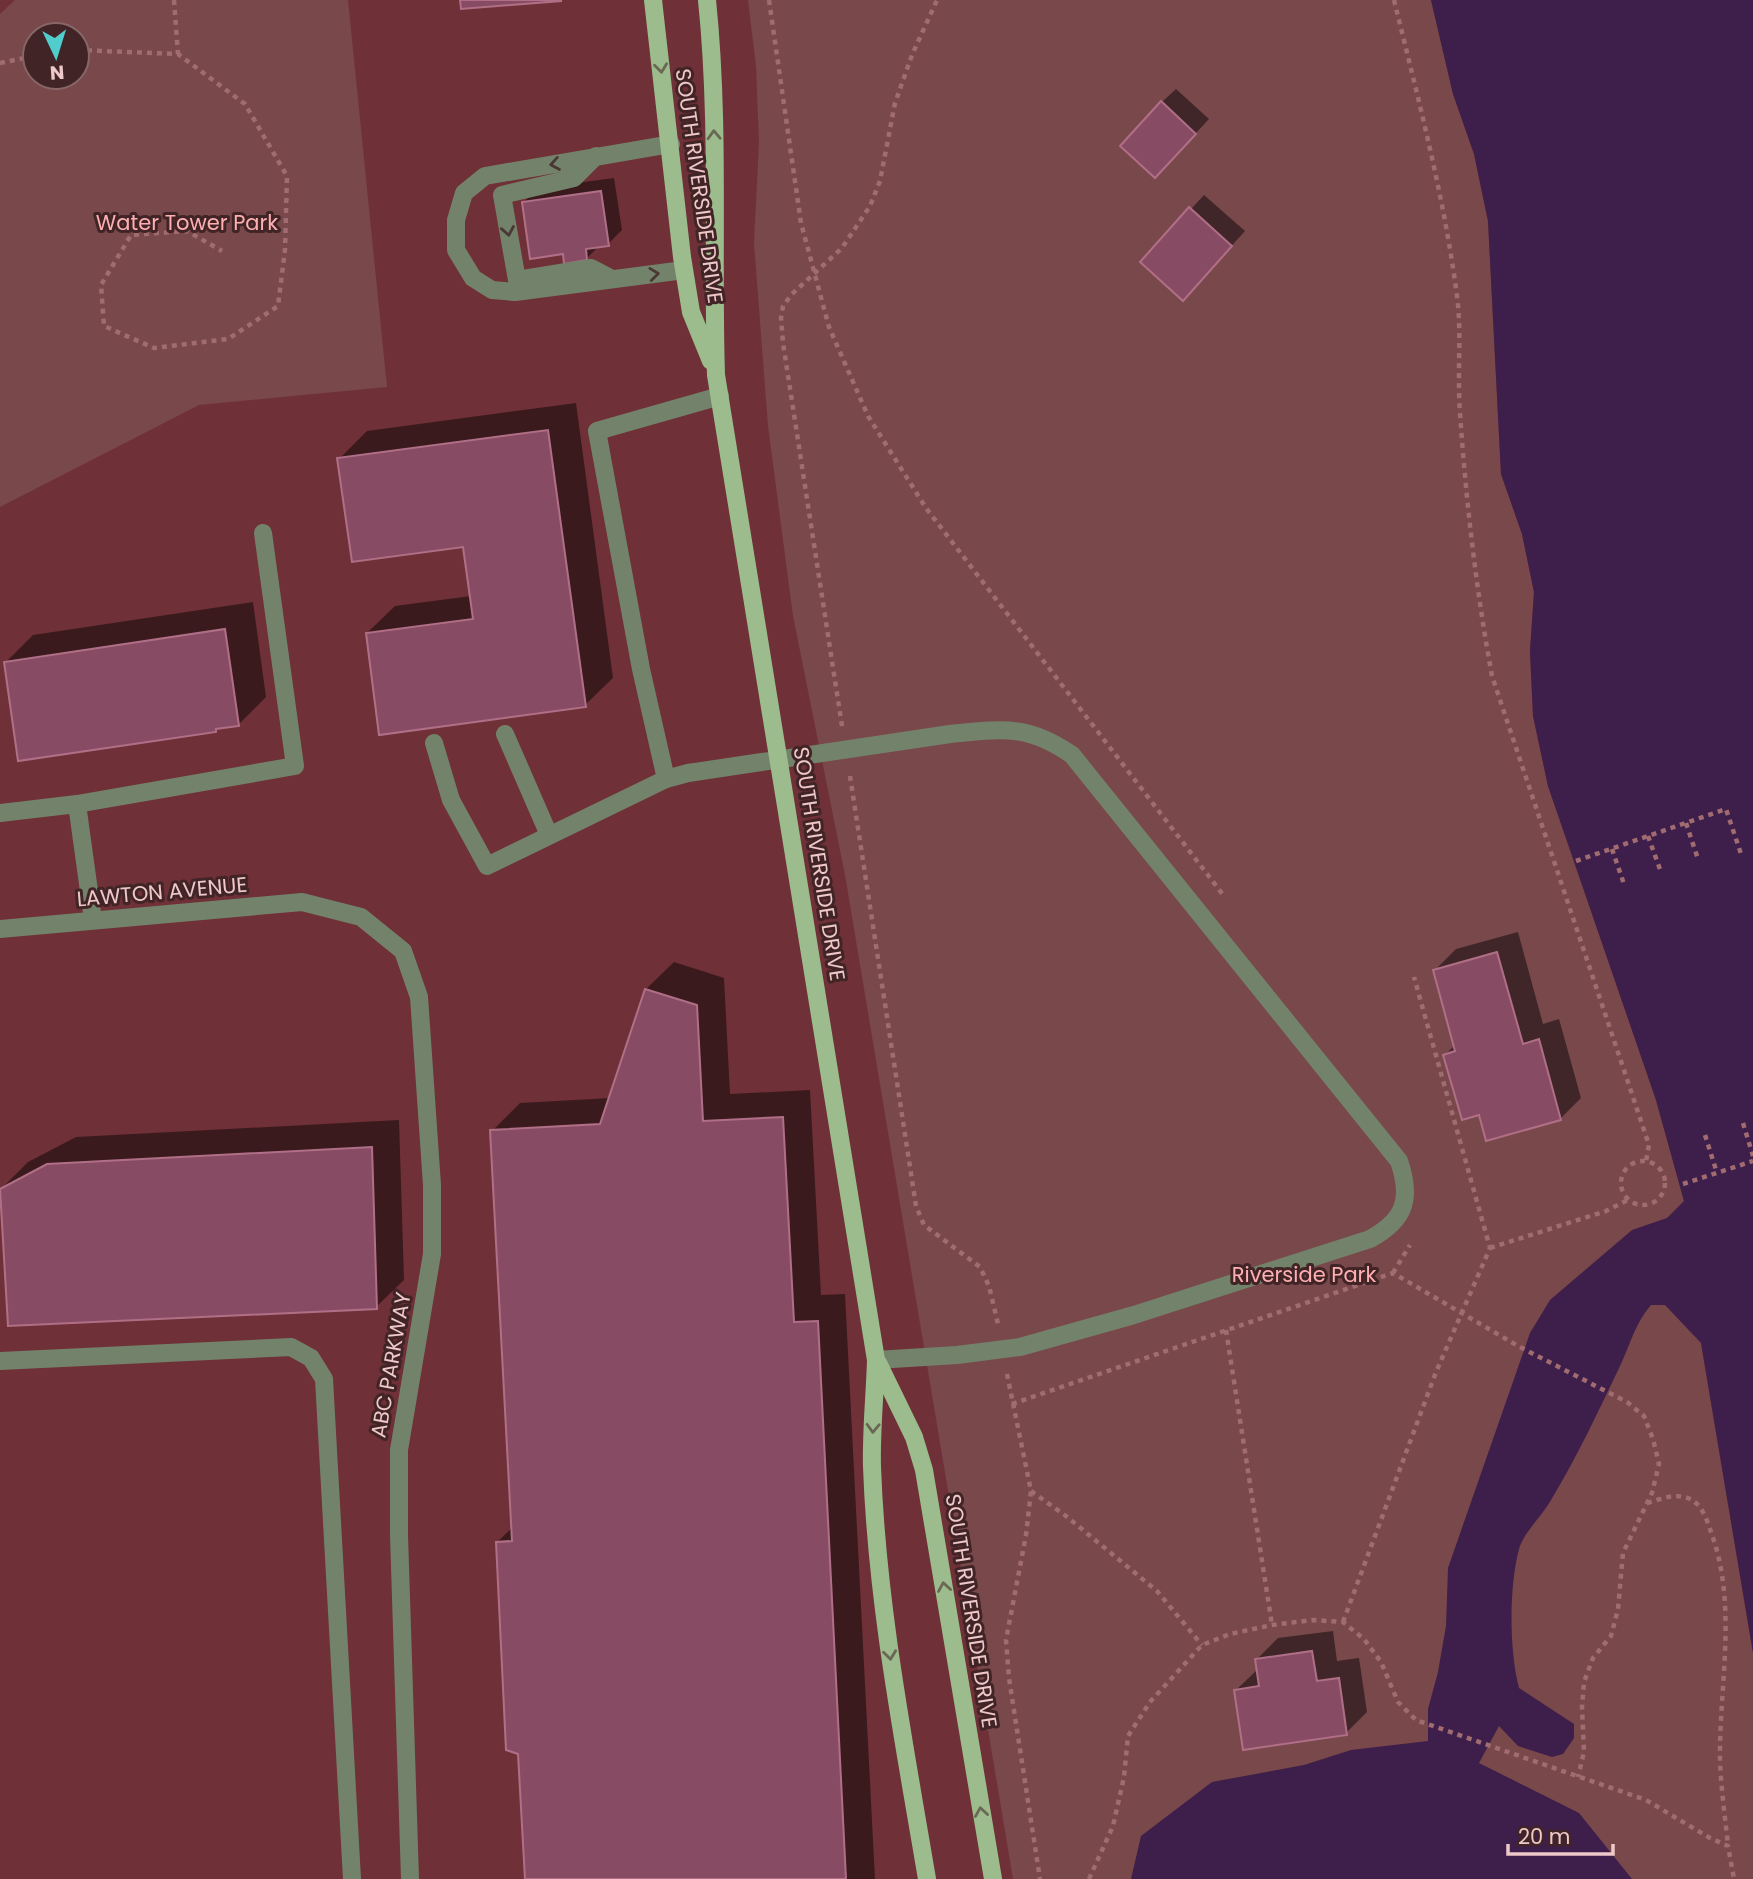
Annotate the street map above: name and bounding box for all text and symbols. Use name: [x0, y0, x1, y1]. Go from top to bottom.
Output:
north arrow: [21, 21, 91, 91]
text: N: [49, 58, 65, 86]
one-way arrow: [653, 62, 668, 74]
street label: SOUTH RIVERSIDE DRIVE: [669, 67, 730, 305]
one-way arrow: [707, 130, 722, 141]
one-way arrow: [549, 156, 561, 171]
park label: Water Tower Park: [96, 208, 278, 237]
one-way arrow: [500, 225, 515, 237]
one-way arrow: [648, 266, 660, 281]
street label: SOUTH RIVERSIDE DRIVE: [787, 745, 852, 983]
street label: LAWTON AVENUE: [76, 870, 248, 913]
park label: Riverside Park: [1232, 1260, 1376, 1289]
street label: ABC PARKWAY: [363, 1290, 418, 1440]
one-way arrow: [866, 1423, 881, 1434]
street label: SOUTH RIVERSIDE DRIVE: [939, 1492, 1004, 1730]
one-way arrow: [937, 1581, 952, 1593]
one-way arrow: [882, 1649, 897, 1660]
one-way arrow: [974, 1806, 989, 1818]
scale bar: [1508, 1812, 1613, 1856]
text: 20 m: [1518, 1822, 1571, 1851]

